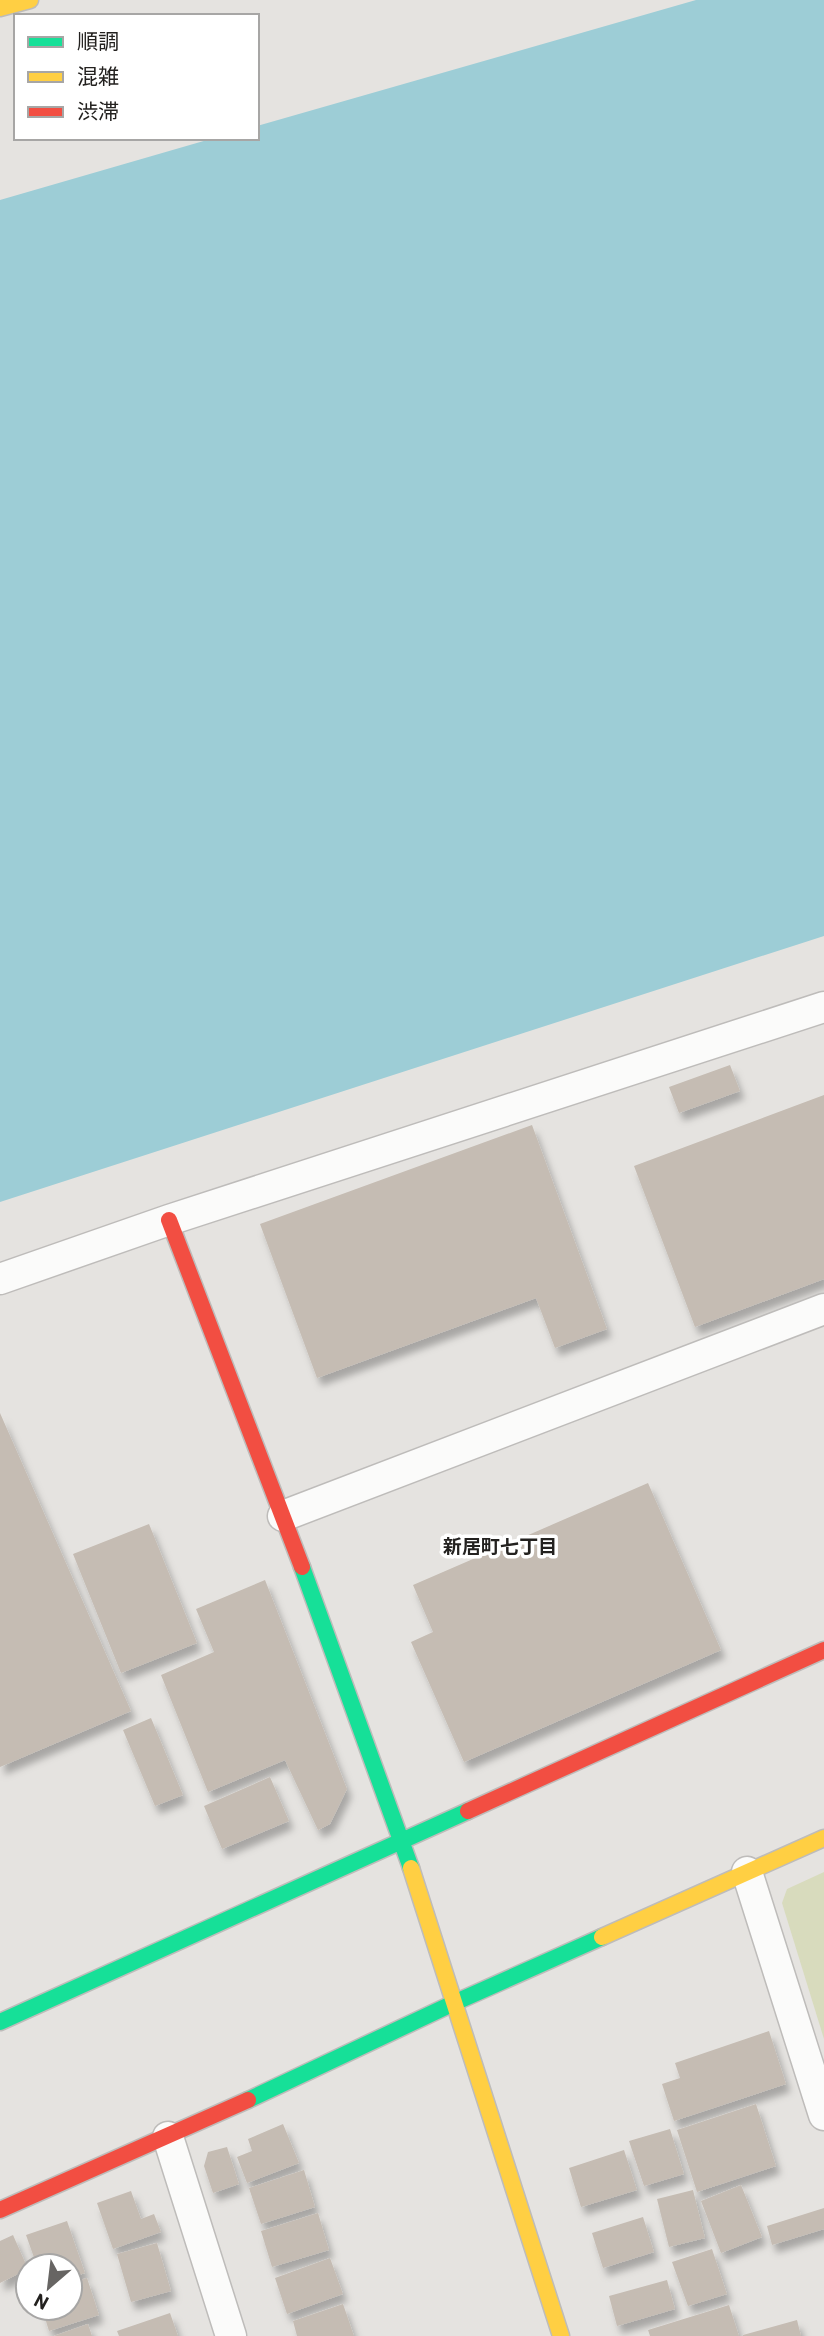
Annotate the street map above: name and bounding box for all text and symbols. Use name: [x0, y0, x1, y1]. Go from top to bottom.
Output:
legend: [14, 14, 259, 140]
text: 順調: [77, 28, 119, 53]
text: 混雑: [77, 63, 119, 88]
text: 渋滞: [77, 98, 119, 123]
district label: 新居町七丁目: [443, 1534, 557, 1557]
north arrow: [14, 2252, 84, 2322]
text: N: [30, 2289, 52, 2316]

